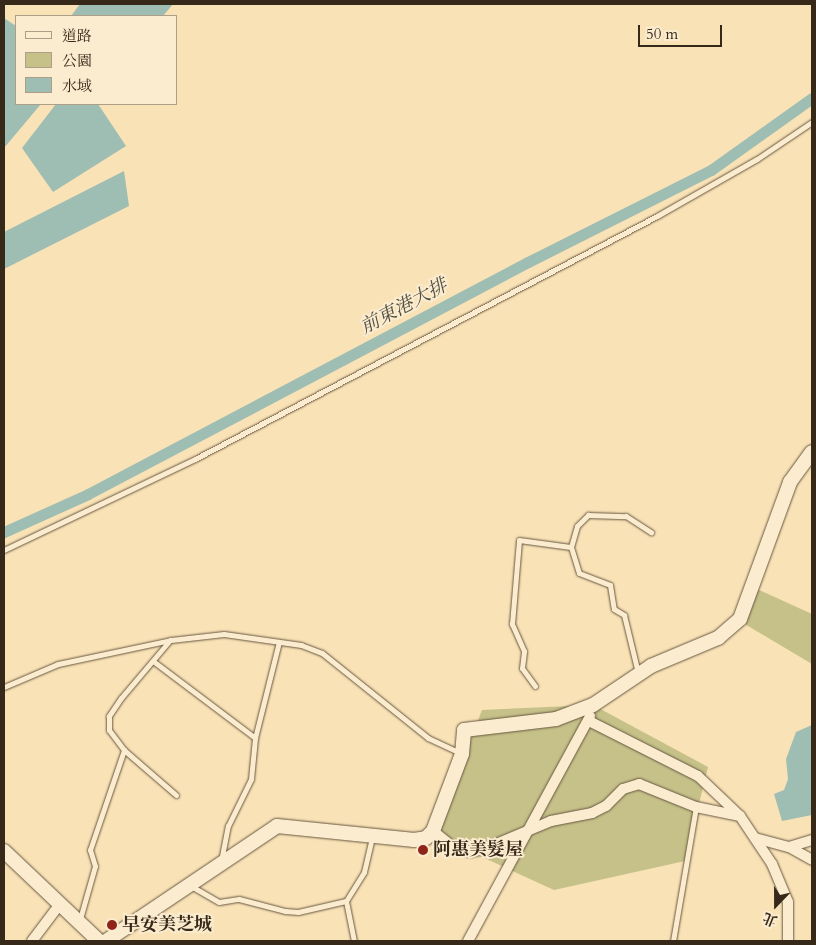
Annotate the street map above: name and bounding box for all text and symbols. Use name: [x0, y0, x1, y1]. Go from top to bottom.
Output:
legend: [15, 15, 178, 105]
scale bar: [641, 15, 725, 47]
text: 50 m: [646, 24, 678, 44]
text: 道路: [62, 26, 92, 46]
text: 公園: [62, 51, 92, 71]
text: 水域: [62, 76, 92, 96]
water label: 前東港大排: [357, 275, 451, 339]
place label: 阿惠美髮屋: [433, 839, 523, 861]
marker: 阿惠美髮屋: [417, 844, 429, 856]
north arrow: [751, 880, 801, 930]
text: 北: [760, 908, 780, 931]
place label: 早安美芝城: [122, 914, 212, 936]
marker: 早安美芝城: [106, 919, 118, 931]

